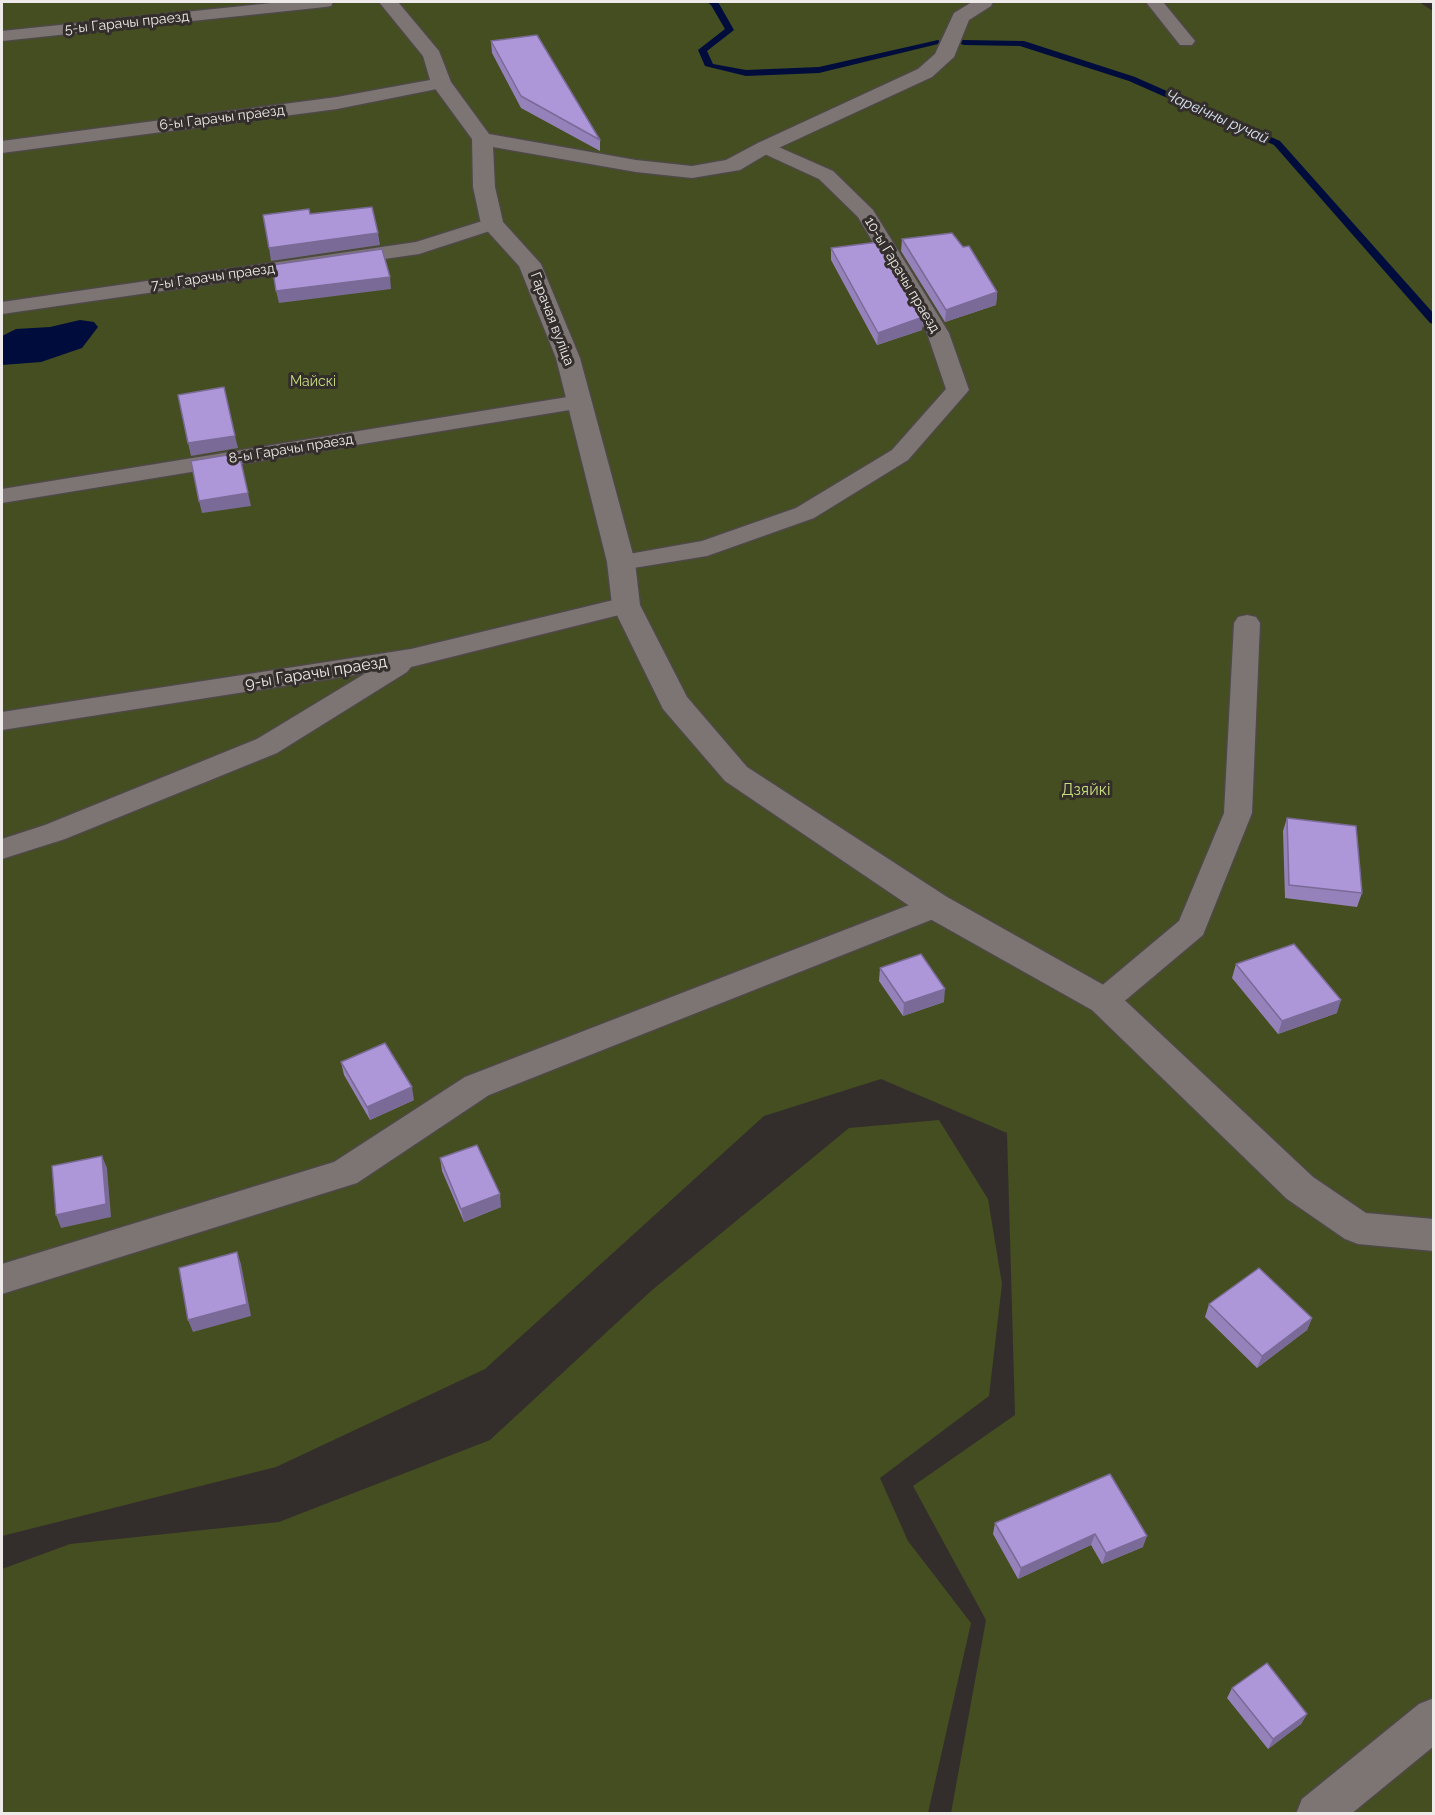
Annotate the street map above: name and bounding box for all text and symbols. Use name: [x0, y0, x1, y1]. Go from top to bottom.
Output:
street label: 5-ы Гарачы праезд: [64, 8, 190, 38]
water label: Чарвічны ручай: [1163, 86, 1271, 148]
street label: 6-ы Гарачы праезд: [159, 102, 285, 134]
street label: 10-ы Гарачы праезд: [861, 214, 943, 336]
street label: 7-ы Гарачы праезд: [150, 260, 276, 294]
street label: Гарачая вуліца: [526, 270, 578, 368]
park label: Майскі: [290, 374, 336, 390]
street label: 8-ы Гарачы праезд: [228, 431, 354, 467]
street label: 9-ы Гарачы праезд: [244, 652, 388, 694]
park label: Дзяйкі: [1062, 780, 1110, 800]

